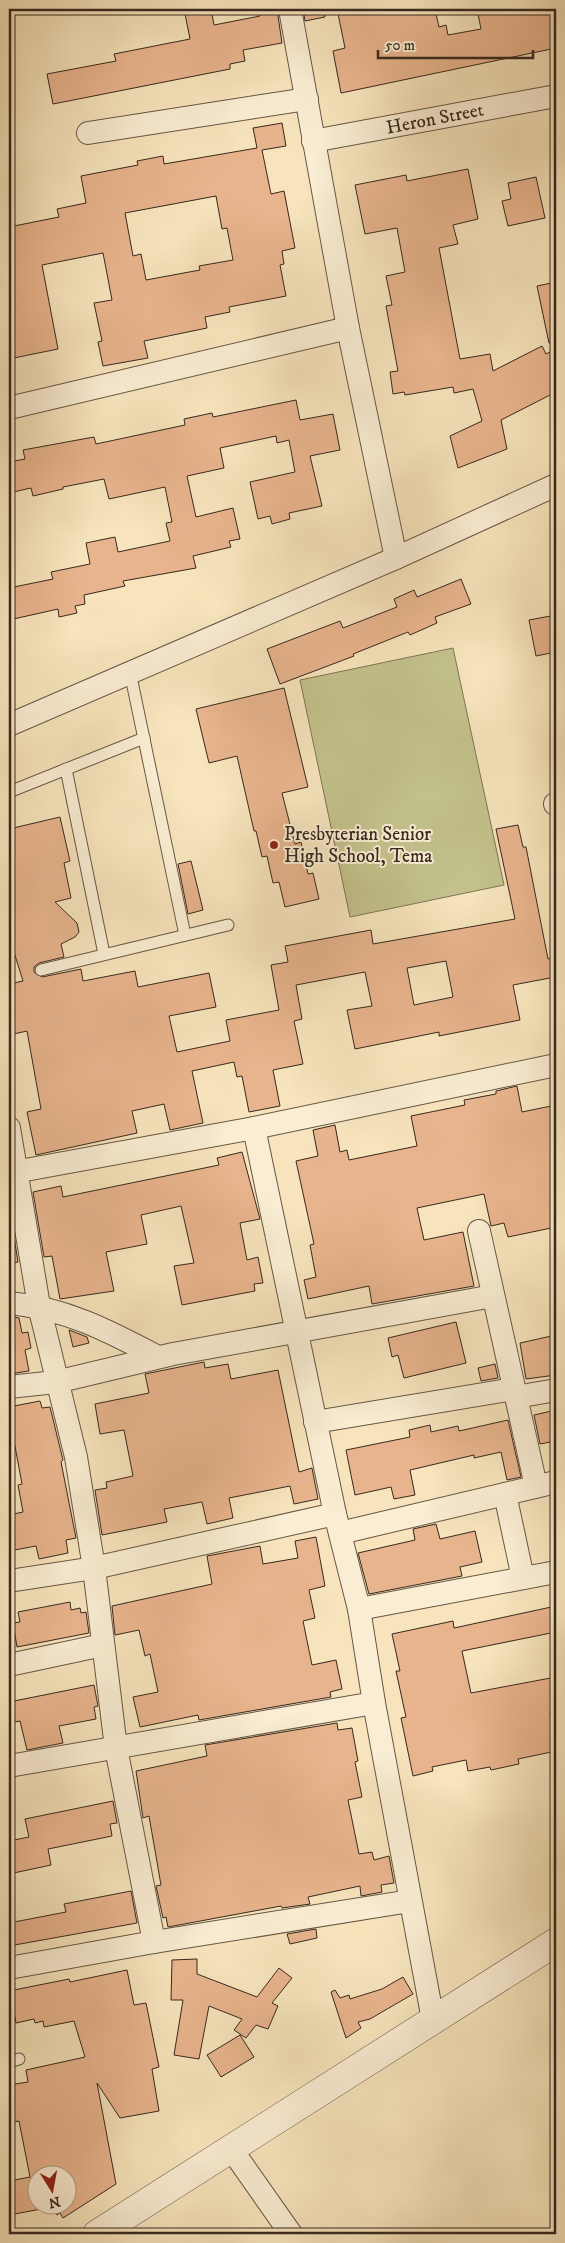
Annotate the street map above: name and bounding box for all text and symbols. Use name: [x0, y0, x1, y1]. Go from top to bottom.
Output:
scale bar: [378, 28, 532, 60]
text: 50 m: [385, 36, 415, 55]
street label: Heron Street: [384, 98, 486, 140]
place label: Presbyterian Senior High School, Tema: [284, 823, 432, 868]
marker: Presbyterian Senior High School, Tema: [268, 839, 280, 851]
north arrow: [28, 2166, 78, 2216]
text: N: [46, 2192, 62, 2212]

